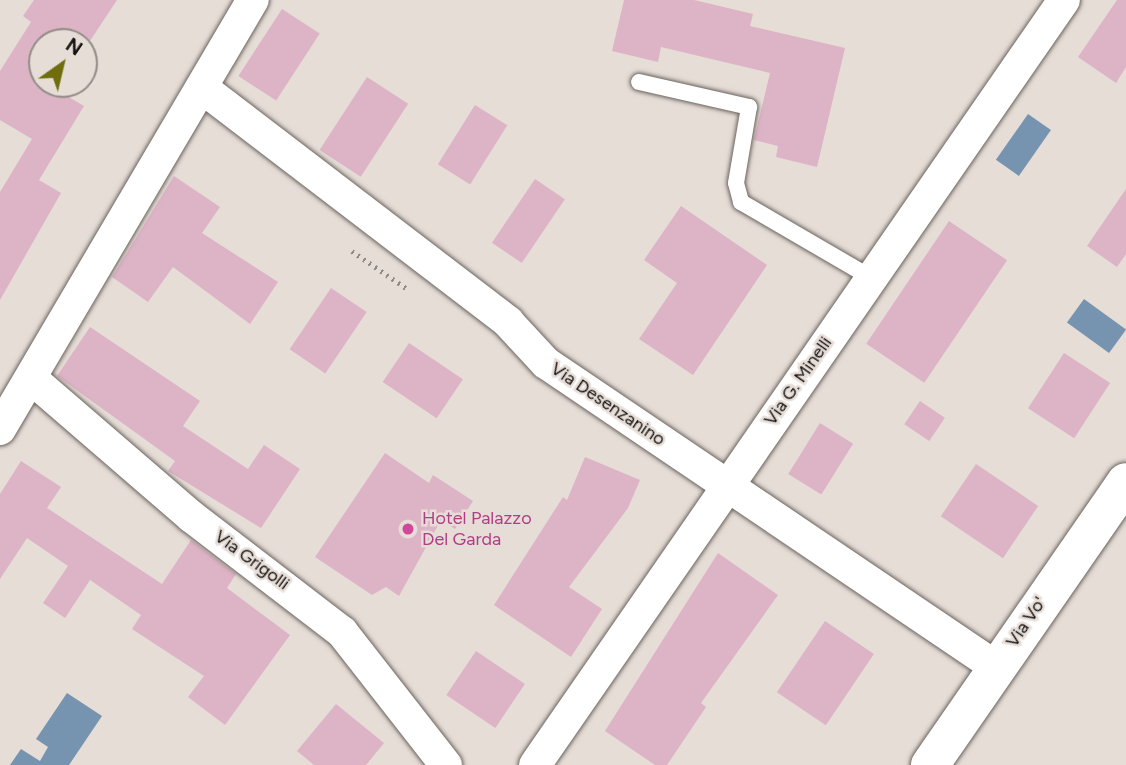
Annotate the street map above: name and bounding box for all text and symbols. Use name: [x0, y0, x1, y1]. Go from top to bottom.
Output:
north arrow: [28, 28, 98, 98]
text: N: [61, 33, 86, 60]
street label: Via G. Minelli: [759, 332, 837, 430]
street label: Via Desenzanino: [547, 358, 669, 450]
place label: Hotel Palazzo Del Garda: [422, 508, 532, 550]
marker: Hotel Palazzo Del Garda: [400, 521, 416, 537]
street label: Via Grigolli: [210, 526, 294, 594]
street label: Via Vo': [1001, 593, 1051, 651]

